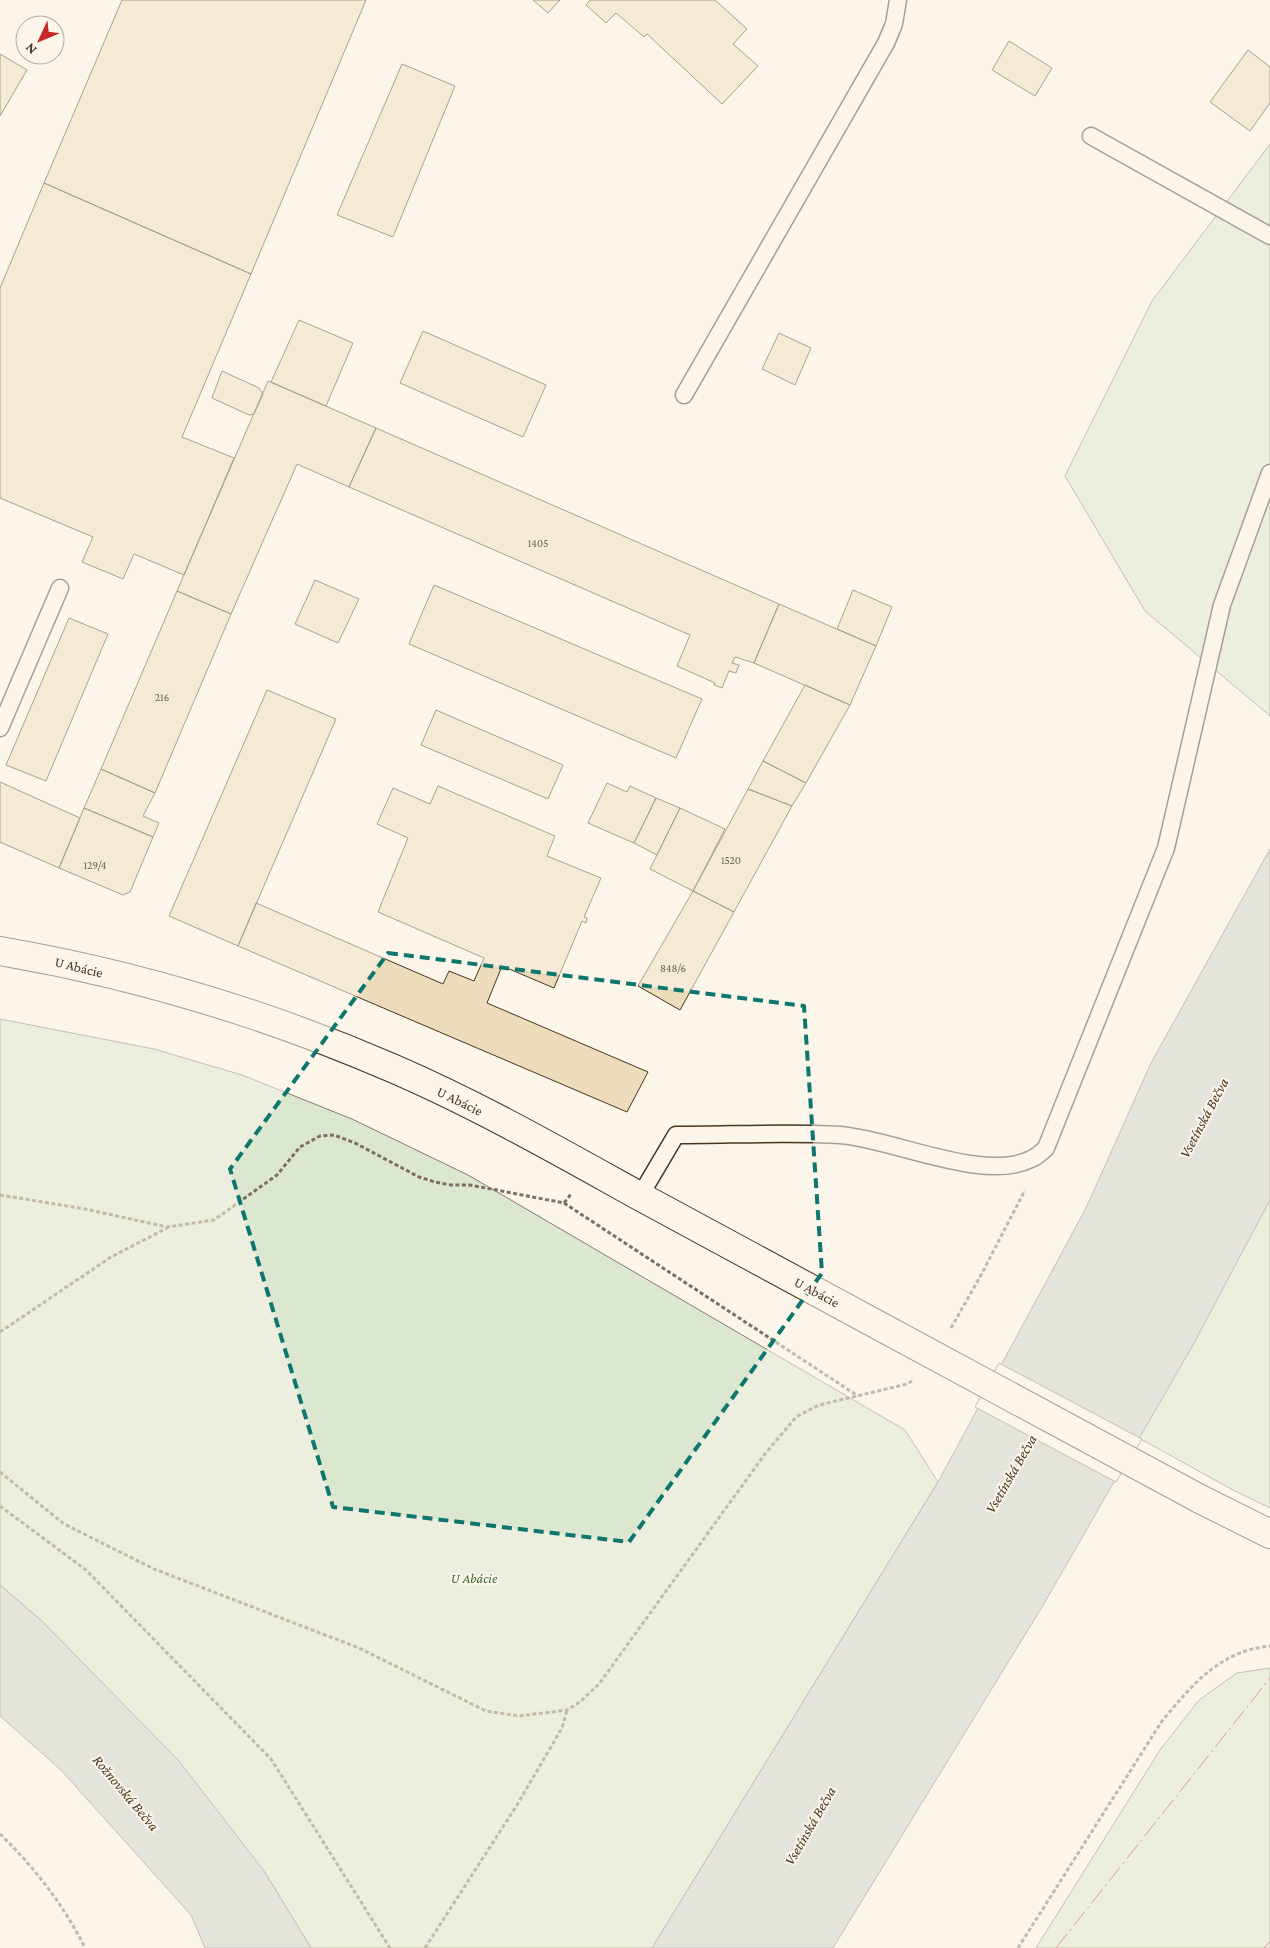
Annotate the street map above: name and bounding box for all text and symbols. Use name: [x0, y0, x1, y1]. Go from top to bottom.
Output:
north arrow: [15, 15, 65, 65]
text: N: [21, 40, 40, 58]
house number: 1405: [528, 537, 548, 549]
house number: 216: [155, 691, 169, 703]
house number: 1520: [721, 854, 741, 866]
house number: 129/4: [84, 859, 107, 871]
street label: U Abácie: [53, 953, 105, 981]
house number: 848/6: [660, 962, 686, 974]
water label: Vsetínská Bečva: [1176, 1075, 1232, 1161]
street label: U Abácie: [435, 1083, 485, 1119]
street label: U Abácie: [792, 1273, 842, 1311]
water label: Vsetínská Bečva: [982, 1432, 1040, 1516]
park label: U Abácie: [451, 1570, 498, 1586]
water label: Rožnovská Bečva: [90, 1752, 162, 1834]
water label: Vsetínská Bečva: [781, 1784, 839, 1868]

